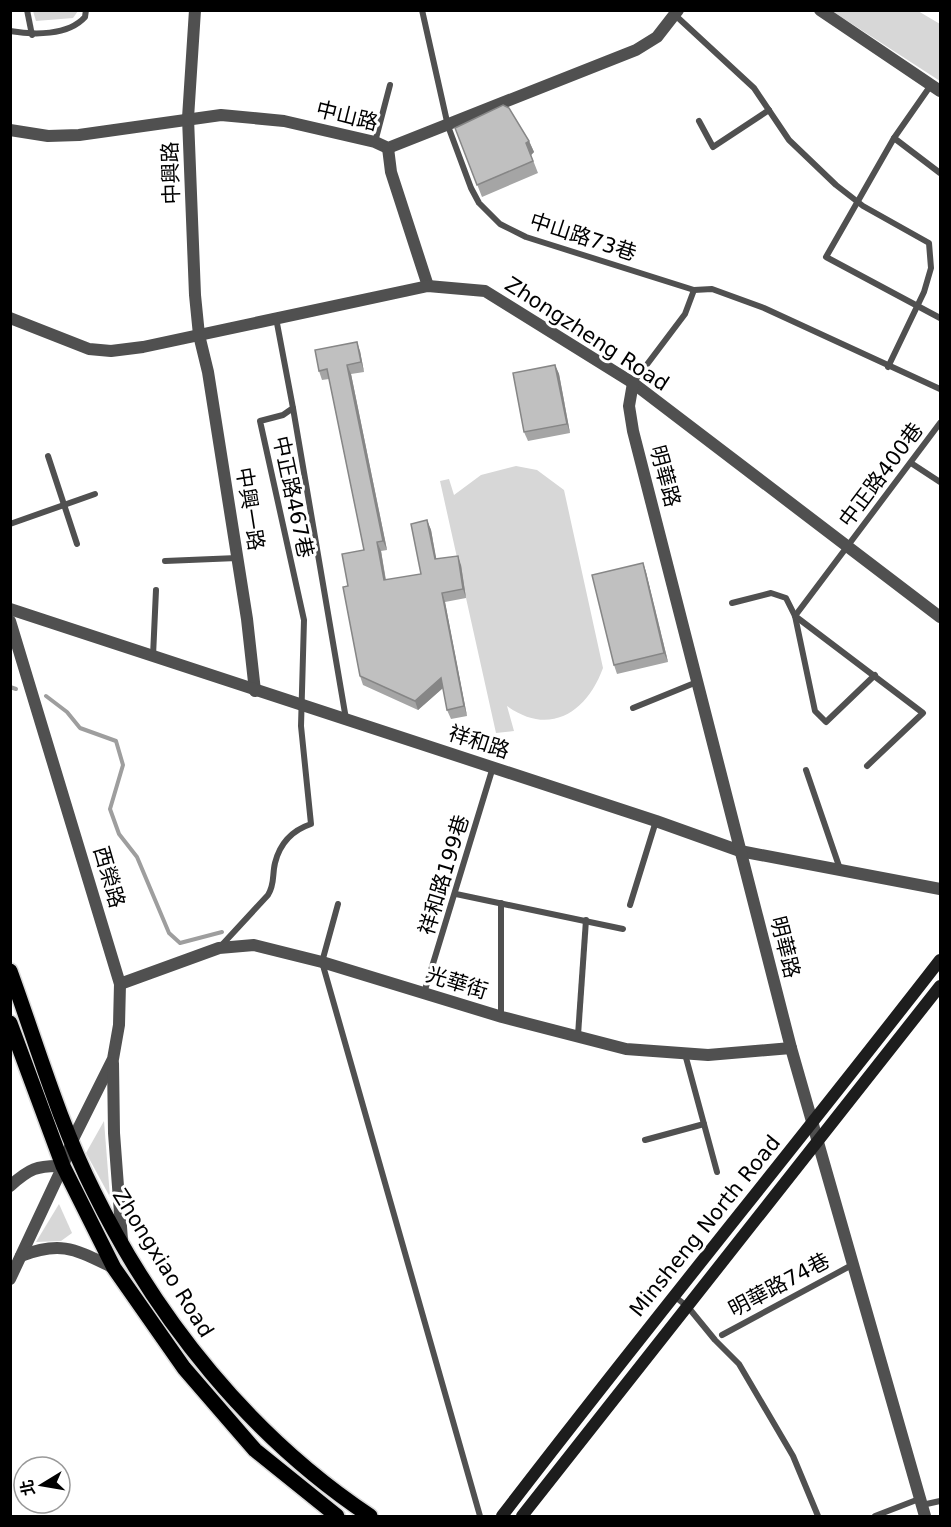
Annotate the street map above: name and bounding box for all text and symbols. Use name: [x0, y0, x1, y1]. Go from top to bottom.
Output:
street label: 中山路: [314, 97, 380, 135]
street label: 中興路: [158, 141, 184, 205]
street label: 中山路73巷: [527, 208, 639, 266]
street label: Zhongzheng Road: [501, 272, 673, 396]
street label: 中正路400巷: [834, 418, 928, 532]
street label: 中正路467巷: [268, 434, 318, 560]
street label: 明華路: [645, 442, 685, 510]
street label: 中興一路: [232, 466, 268, 552]
street label: 祥和路: [445, 721, 513, 763]
street label: 祥和路199巷: [414, 812, 474, 938]
street label: 西榮路: [89, 843, 129, 911]
street label: 明華路: [766, 914, 804, 980]
street label: 光華街: [423, 962, 491, 1004]
street label: Minsheng North Road: [625, 1131, 785, 1321]
street label: Zhongxiao Road: [108, 1184, 218, 1342]
street label: 明華路74巷: [724, 1248, 834, 1322]
north arrow: [12, 1455, 72, 1515]
text: 北: [17, 1478, 39, 1497]

